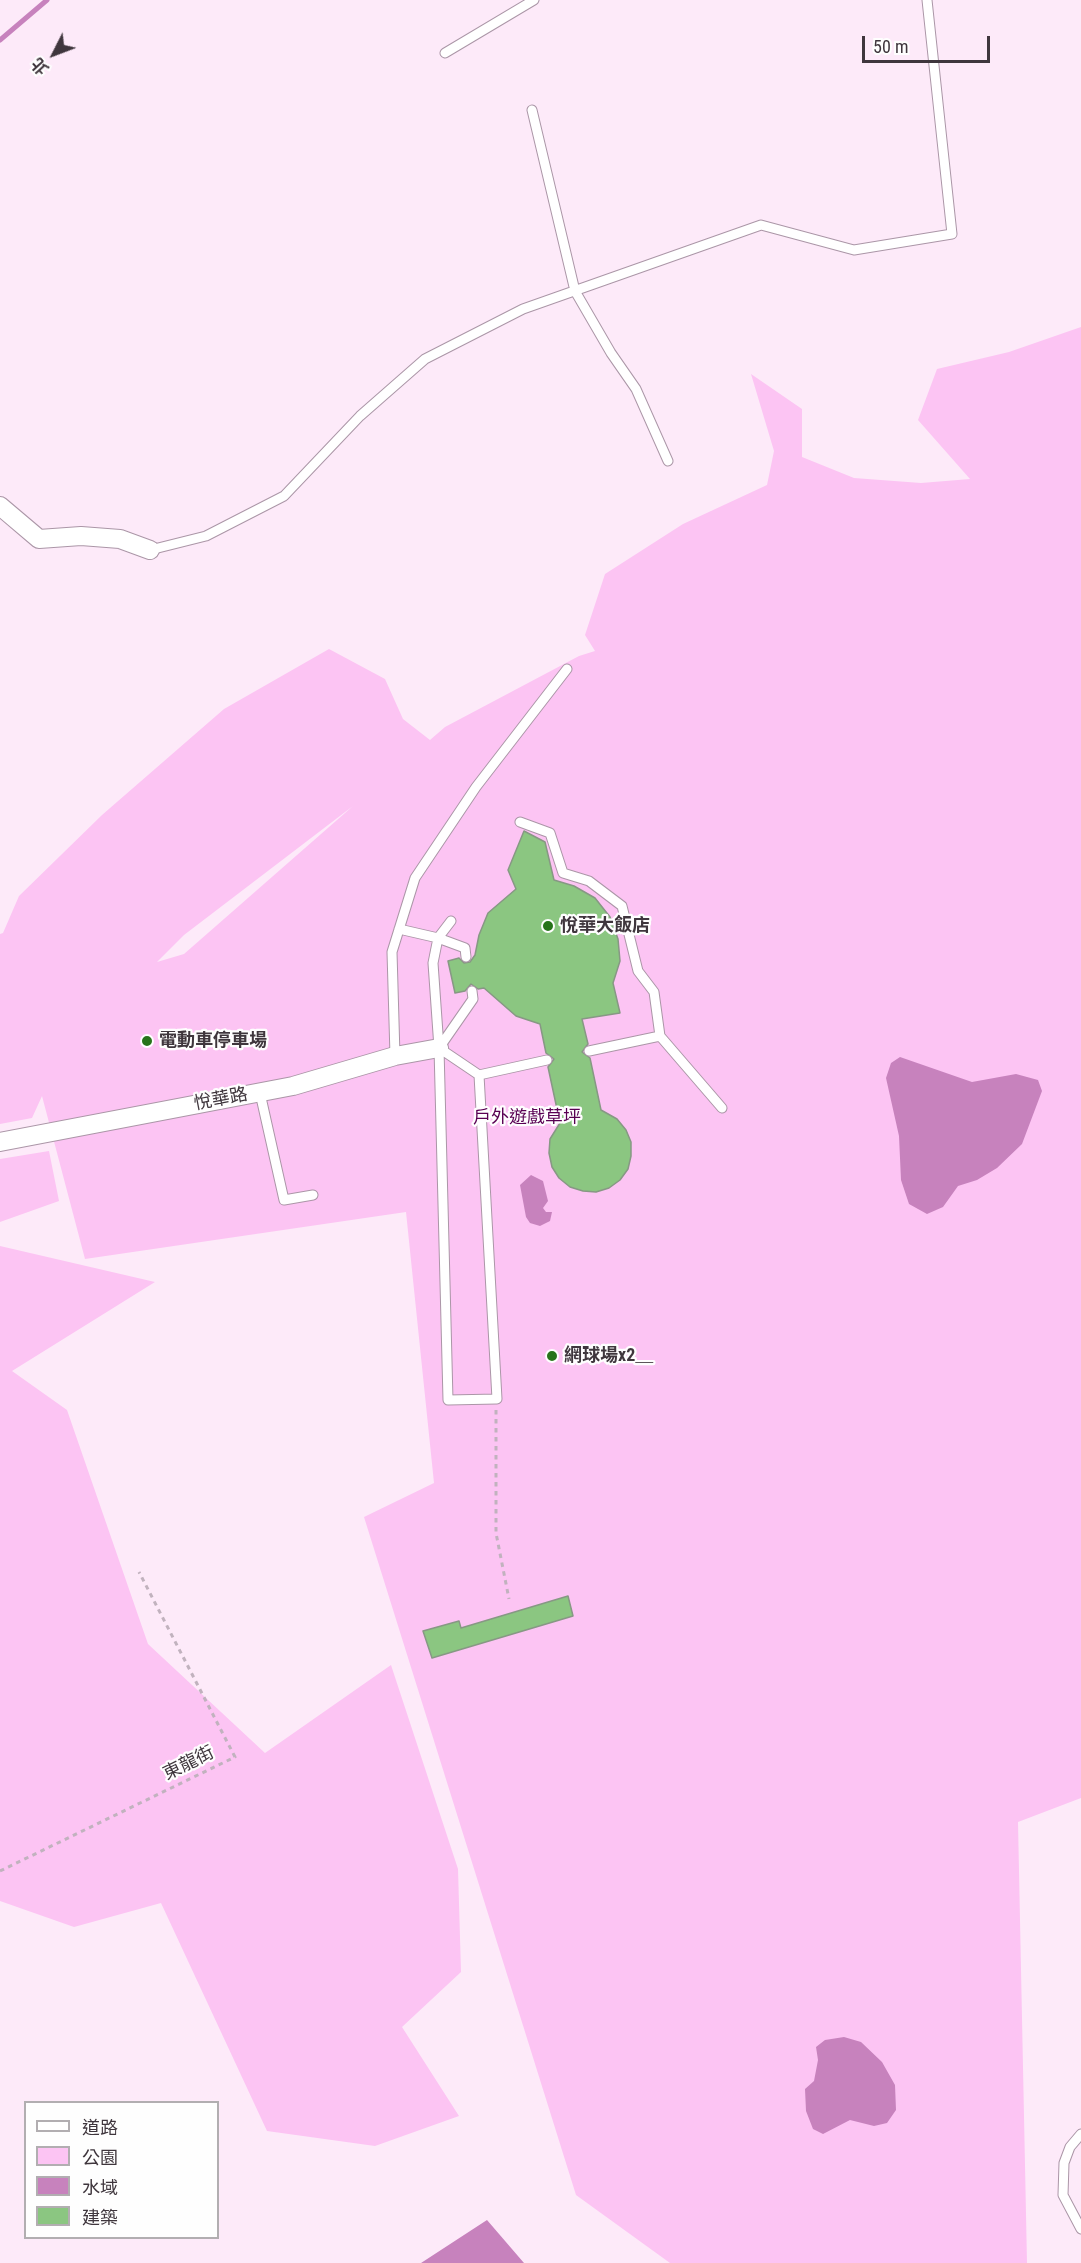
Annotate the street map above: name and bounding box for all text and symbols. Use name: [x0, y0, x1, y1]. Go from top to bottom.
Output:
north arrow: [24, 24, 84, 84]
scale bar: [865, 24, 992, 62]
text: 50 m: [873, 36, 908, 57]
text: 北: [28, 54, 53, 79]
place label: 悅華大飯店: [560, 915, 650, 937]
marker: 悅華大飯店: [541, 919, 555, 933]
place label: 電動車停車場: [159, 1030, 267, 1052]
marker: 電動車停車場: [140, 1034, 154, 1048]
street label: 悅華路: [192, 1084, 250, 1116]
park label: 戶外遊戲草坪: [473, 1107, 581, 1129]
place label: 網球場x2＿: [564, 1345, 653, 1367]
marker: 網球場x2＿: [545, 1349, 559, 1363]
street label: 東龍街: [160, 1742, 218, 1786]
legend: [24, 2101, 219, 2239]
text: 道路: [82, 2117, 118, 2138]
text: 公園: [82, 2147, 118, 2168]
text: 水域: [82, 2177, 118, 2198]
text: 建築: [82, 2207, 118, 2228]

